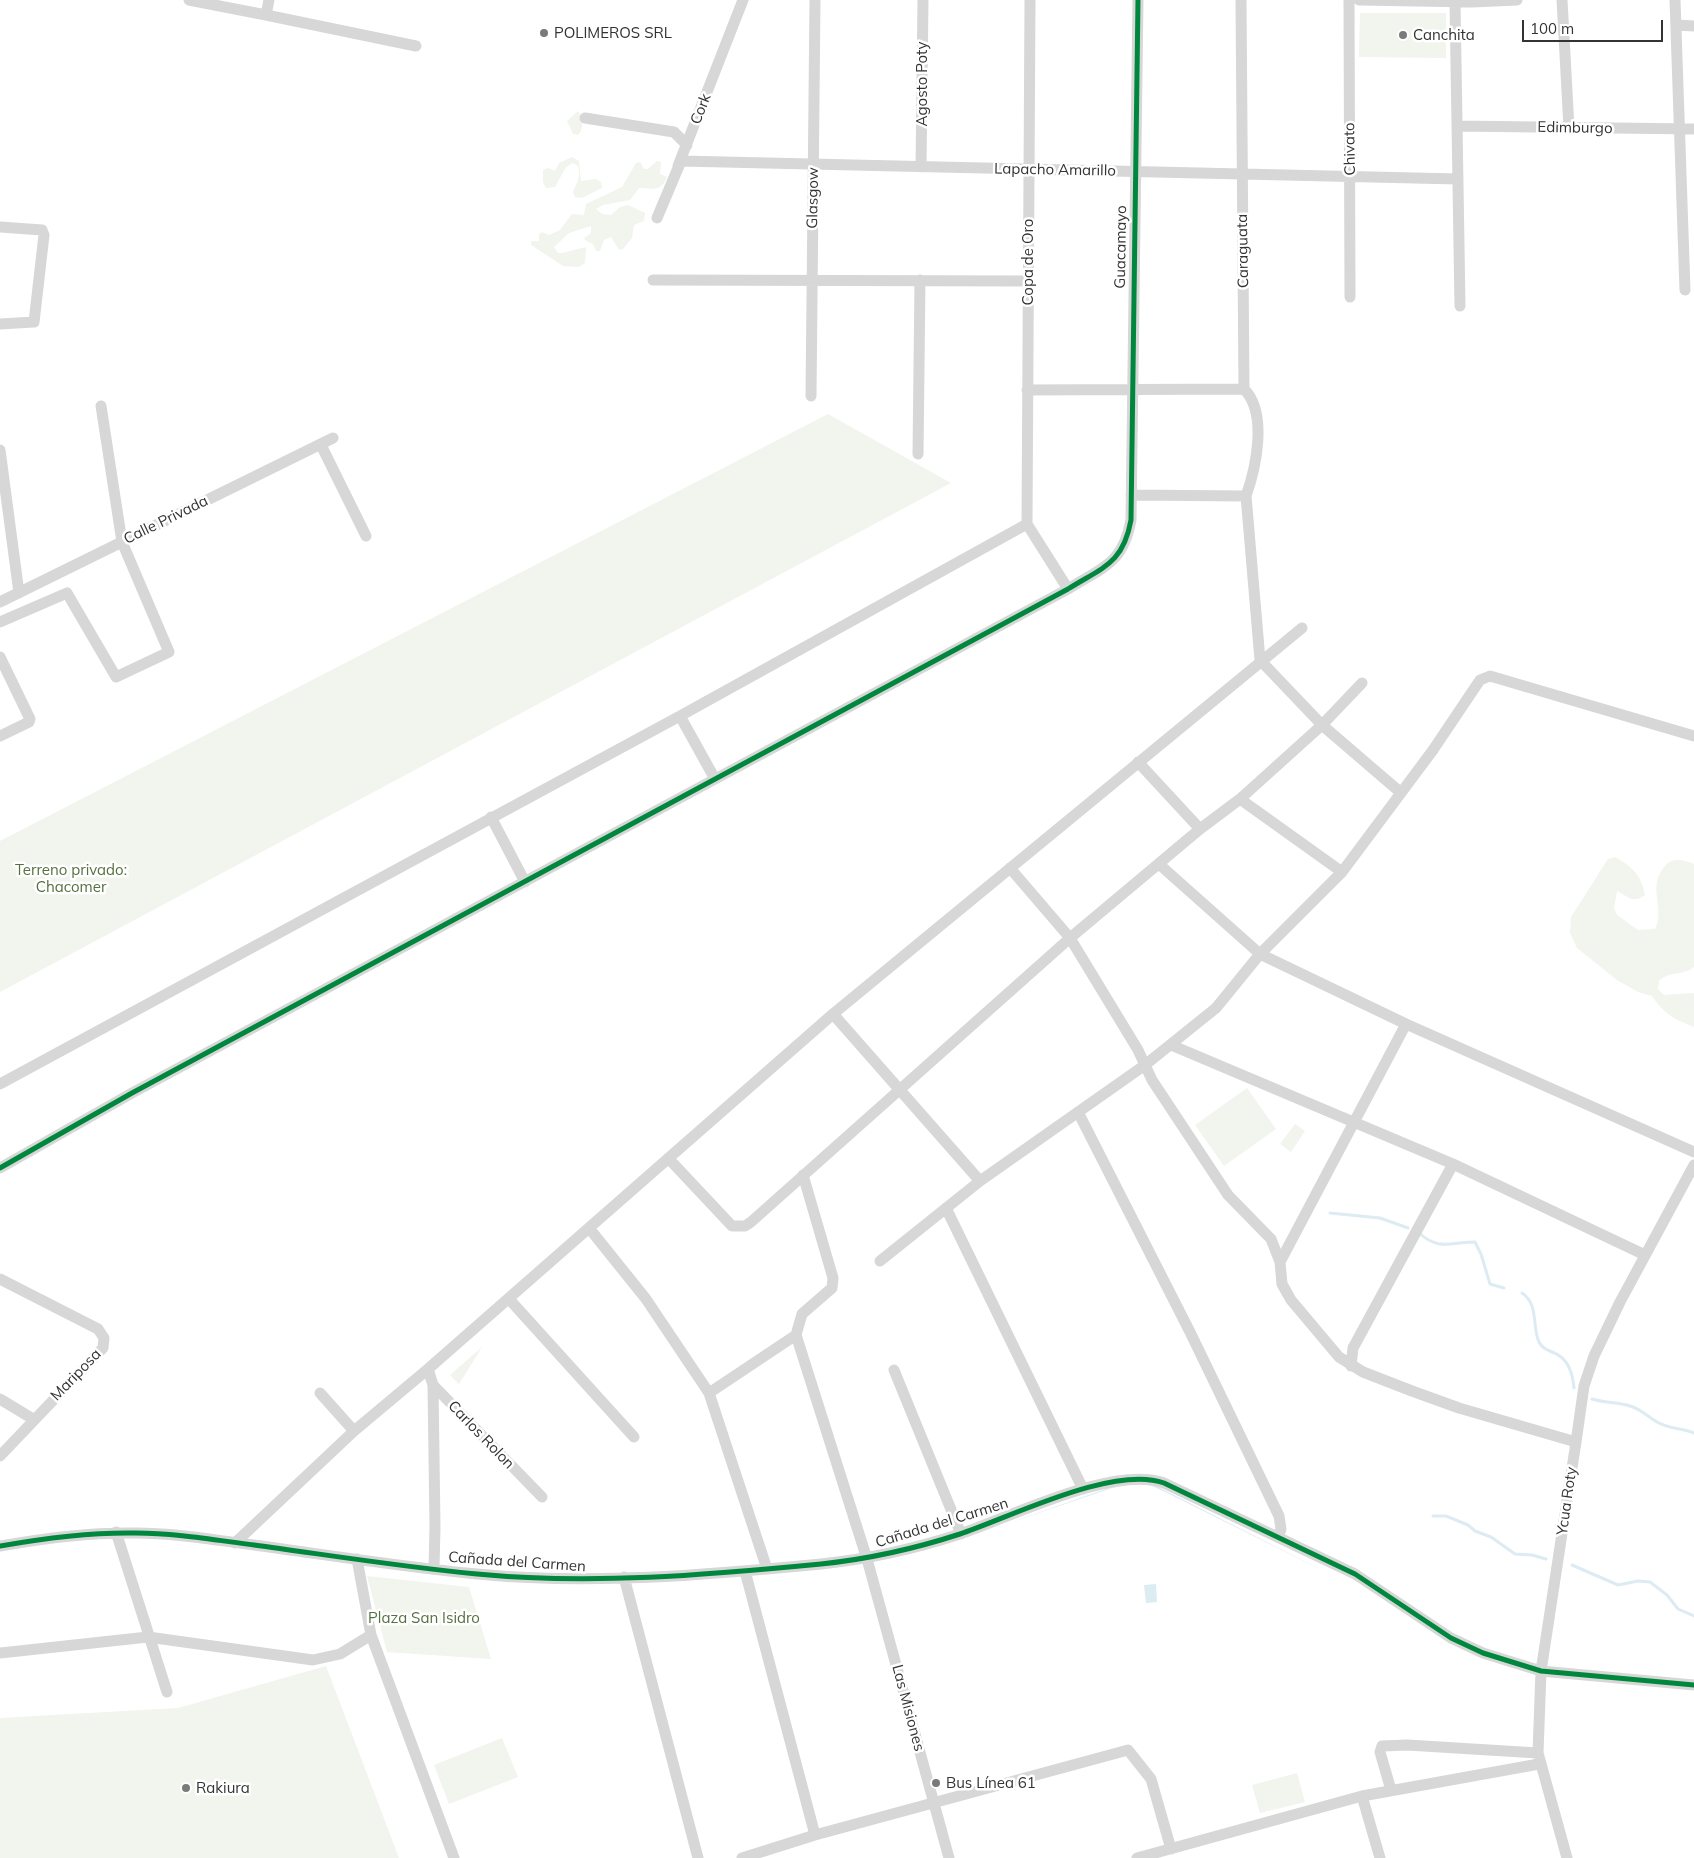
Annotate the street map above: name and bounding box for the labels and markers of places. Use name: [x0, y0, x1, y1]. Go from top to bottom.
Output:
place label: POLIMEROS SRL: [554, 24, 672, 42]
place label: Canchita: [1413, 26, 1475, 44]
marker: POLIMEROS SRL: [538, 27, 550, 39]
marker: Canchita: [1397, 29, 1409, 41]
place label: Bus Línea 61: [946, 1774, 1036, 1792]
marker: Bus Línea 61: [930, 1777, 942, 1789]
place label: Rakiura: [196, 1779, 250, 1797]
marker: Rakiura: [180, 1782, 192, 1794]

